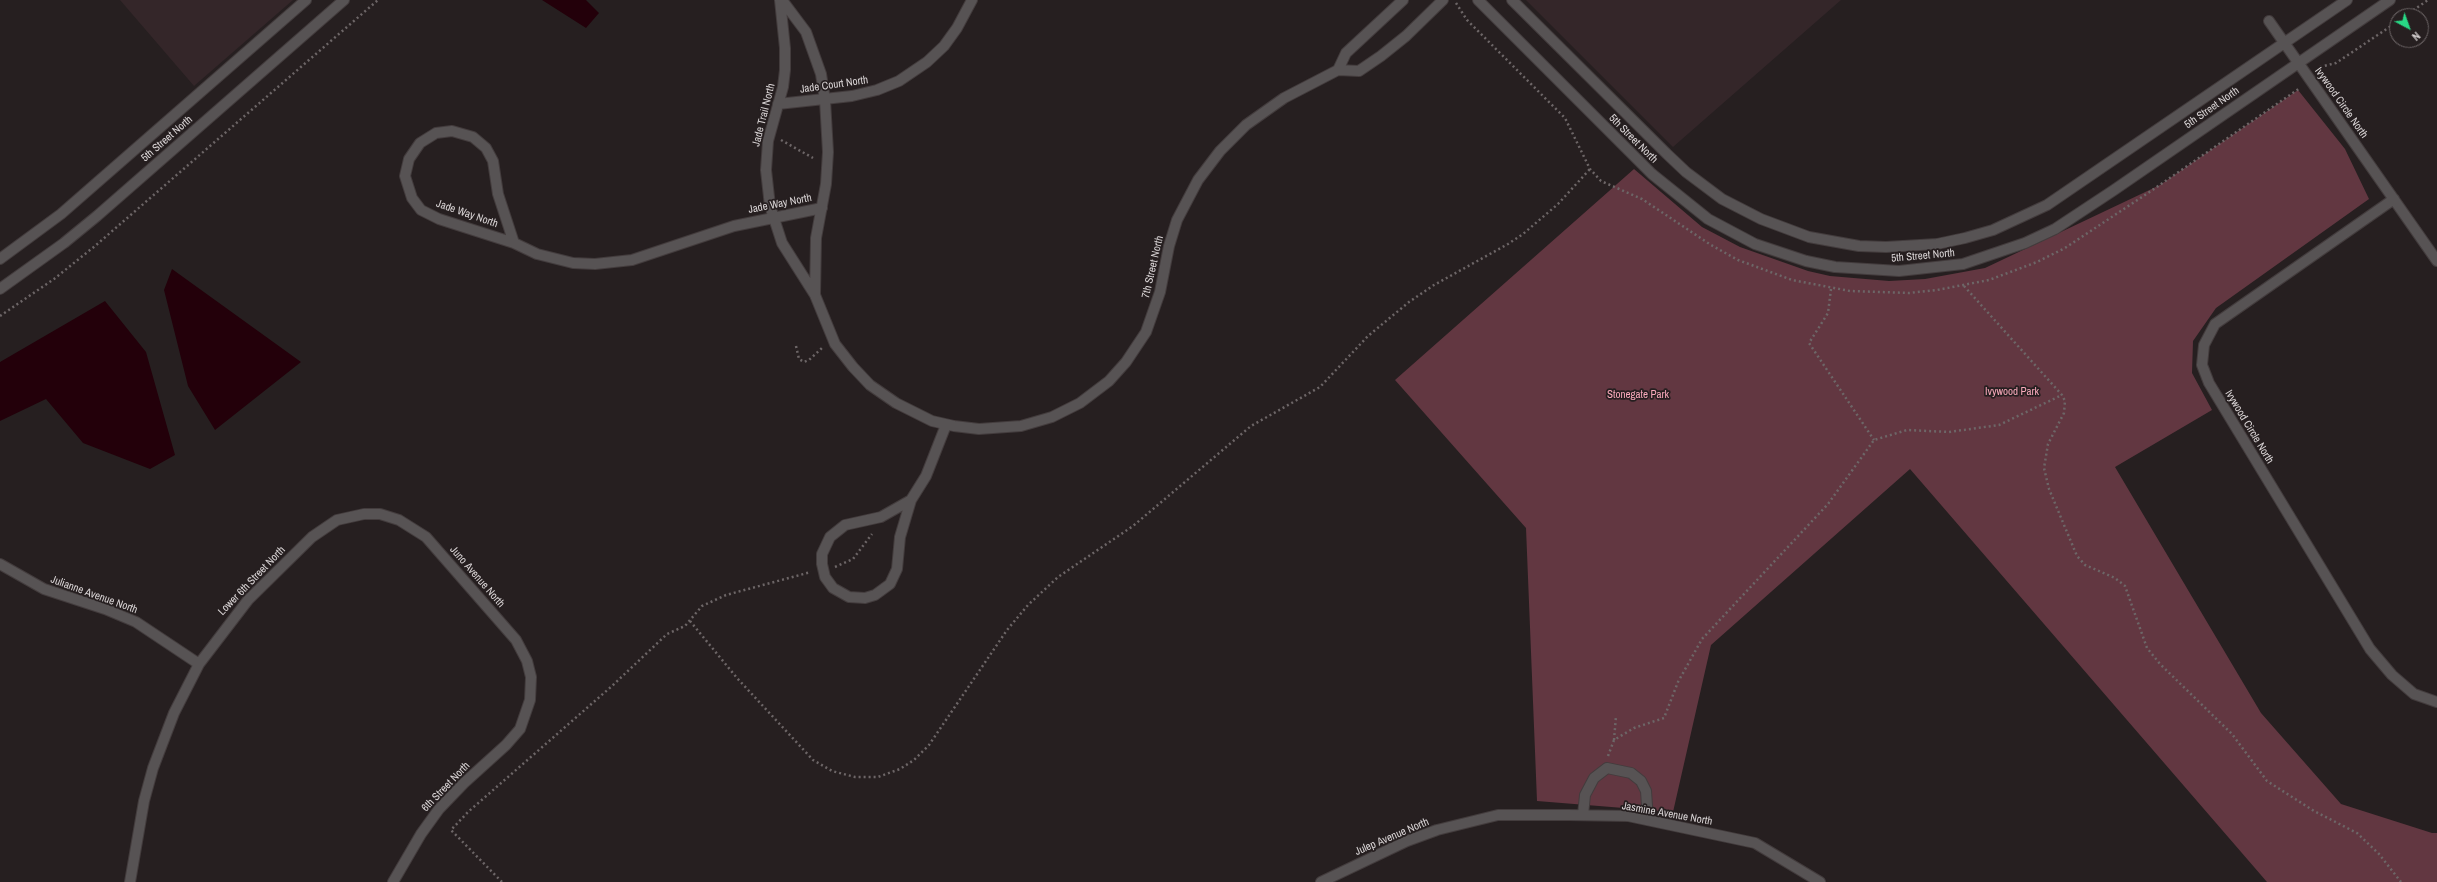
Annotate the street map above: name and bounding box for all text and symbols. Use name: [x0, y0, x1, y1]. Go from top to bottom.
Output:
north arrow: [2389, 8, 2429, 48]
text: N: [2409, 29, 2423, 44]
street label: Ivywood Circle North: [2312, 65, 2370, 141]
street label: Jade Court North: [799, 74, 869, 96]
street label: Jade Trail North: [750, 82, 778, 148]
street label: 5th Street North: [2182, 84, 2242, 132]
street label: 5th Street North: [1606, 112, 1660, 166]
street label: 5th Street North: [139, 113, 195, 165]
street label: Jade Way North: [747, 191, 813, 217]
street label: Jade Way North: [434, 197, 500, 231]
street label: 7th Street North: [1139, 234, 1167, 300]
street label: 5th Street North: [1891, 247, 1955, 265]
park label: Ivywood Park: [1985, 385, 2039, 399]
park label: Stonegate Park: [1607, 388, 1669, 402]
street label: Ivywood Circle North: [2222, 388, 2276, 466]
street label: Lower 6th Street North: [216, 544, 288, 618]
street label: Juno Avenue North: [447, 544, 507, 610]
street label: Julianne Avenue North: [49, 573, 139, 617]
street label: 6th Street North: [419, 760, 473, 814]
street label: Jasmine Avenue North: [1621, 800, 1713, 828]
street label: Julep Avenue North: [1353, 815, 1431, 859]

